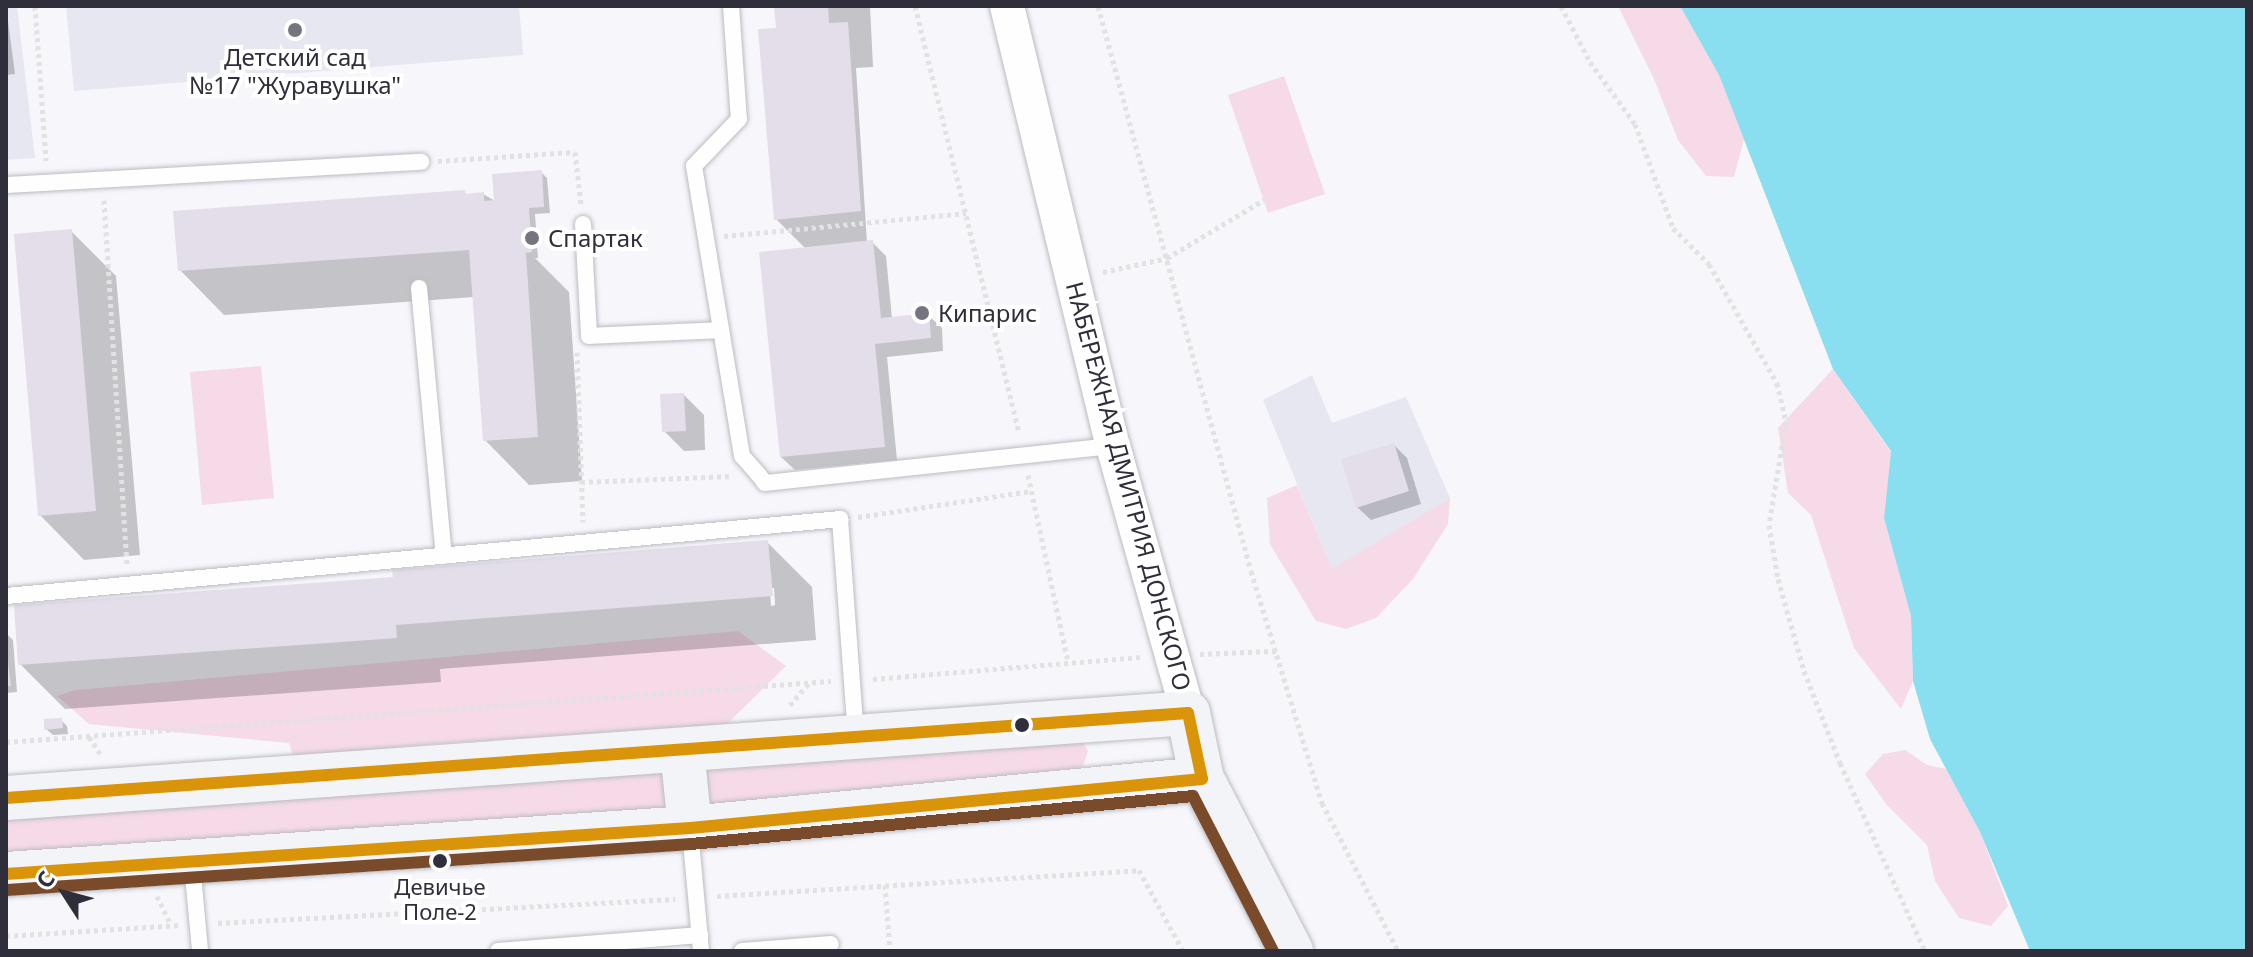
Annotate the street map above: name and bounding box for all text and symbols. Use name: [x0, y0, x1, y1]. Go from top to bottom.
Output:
marker: Детский сад №17 "Журавушка": [286, 21, 304, 39]
place label: Детский сад №17 "Журавушка": [189, 43, 401, 99]
place label: Спартак: [548, 224, 643, 252]
marker: Спартак: [523, 229, 541, 247]
street label: НАБЕРЕЖНАЯ ДМИТРИЯ ДОНСКОГО: [1060, 278, 1198, 694]
place label: Кипарис: [938, 299, 1037, 327]
marker: Кипарис: [913, 304, 931, 322]
unlabelled marker: [1014, 717, 1030, 733]
north arrow: [24, 853, 104, 933]
marker: Девичье Поле-2: [432, 853, 448, 869]
text: С: [28, 864, 61, 893]
place label: Девичье Поле-2: [394, 873, 486, 924]

